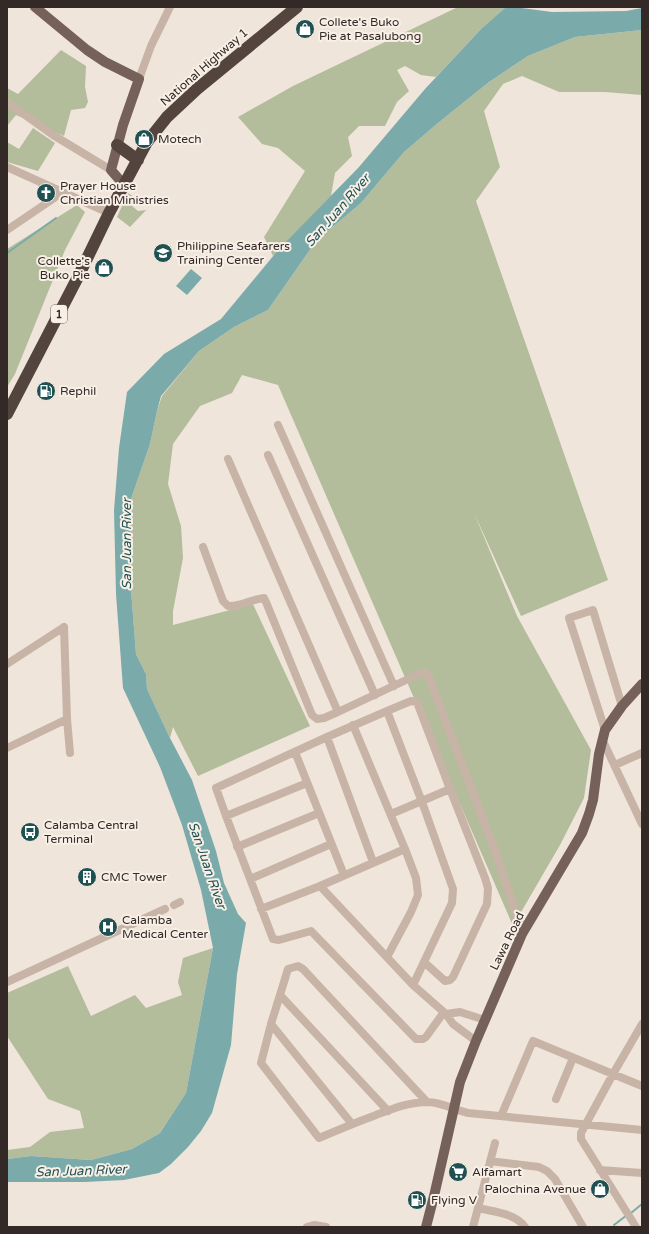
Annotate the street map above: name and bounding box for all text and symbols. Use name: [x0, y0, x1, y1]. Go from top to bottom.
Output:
place label: Collete's Buko Pie at Pasalubong: [319, 15, 421, 43]
shop icon: Collete's Buko Pie at Pasalubong: [294, 18, 316, 40]
street label: National Highway 1: [157, 25, 251, 109]
shop icon: Motech: [133, 128, 155, 150]
place label: Motech: [158, 132, 202, 146]
water label: San Juan River: [302, 170, 375, 250]
place label: Prayer House Christian Ministries: [60, 179, 169, 207]
church icon: Prayer House Christian Ministries: [35, 182, 57, 204]
place label: Philippine Seafarers Training Center: [177, 239, 290, 267]
school or university icon: Philippine Seafarers Training Center: [152, 242, 174, 264]
place label: Collette's Buko Pie: [37, 254, 90, 282]
shop icon: Collette's Buko Pie: [93, 257, 115, 279]
road number: 1: [51, 305, 67, 323]
fuel station icon: Rephil: [35, 380, 57, 402]
place label: Rephil: [60, 384, 96, 398]
water label: San Juan River: [119, 497, 135, 589]
place label: Calamba Central Terminal: [44, 818, 138, 846]
water label: San Juan River: [185, 820, 230, 913]
bus stop icon: Calamba Central Terminal: [19, 821, 41, 843]
building icon: CMC Tower: [76, 866, 98, 888]
place label: CMC Tower: [101, 870, 167, 884]
street label: Lawa Road: [487, 910, 527, 972]
place label: Calamba Medical Center: [122, 913, 208, 941]
hospital icon: Calamba Medical Center: [97, 916, 119, 938]
water label: San Juan River: [35, 1161, 129, 1181]
supermarket icon: Alfamart: [447, 1161, 469, 1183]
place label: Alfamart: [472, 1165, 522, 1179]
shop icon: Palochina Avenue: [589, 1178, 611, 1200]
place label: Palochina Avenue: [484, 1182, 586, 1196]
fuel station icon: Flying V: [406, 1189, 428, 1211]
place label: Flying V: [431, 1193, 478, 1207]

